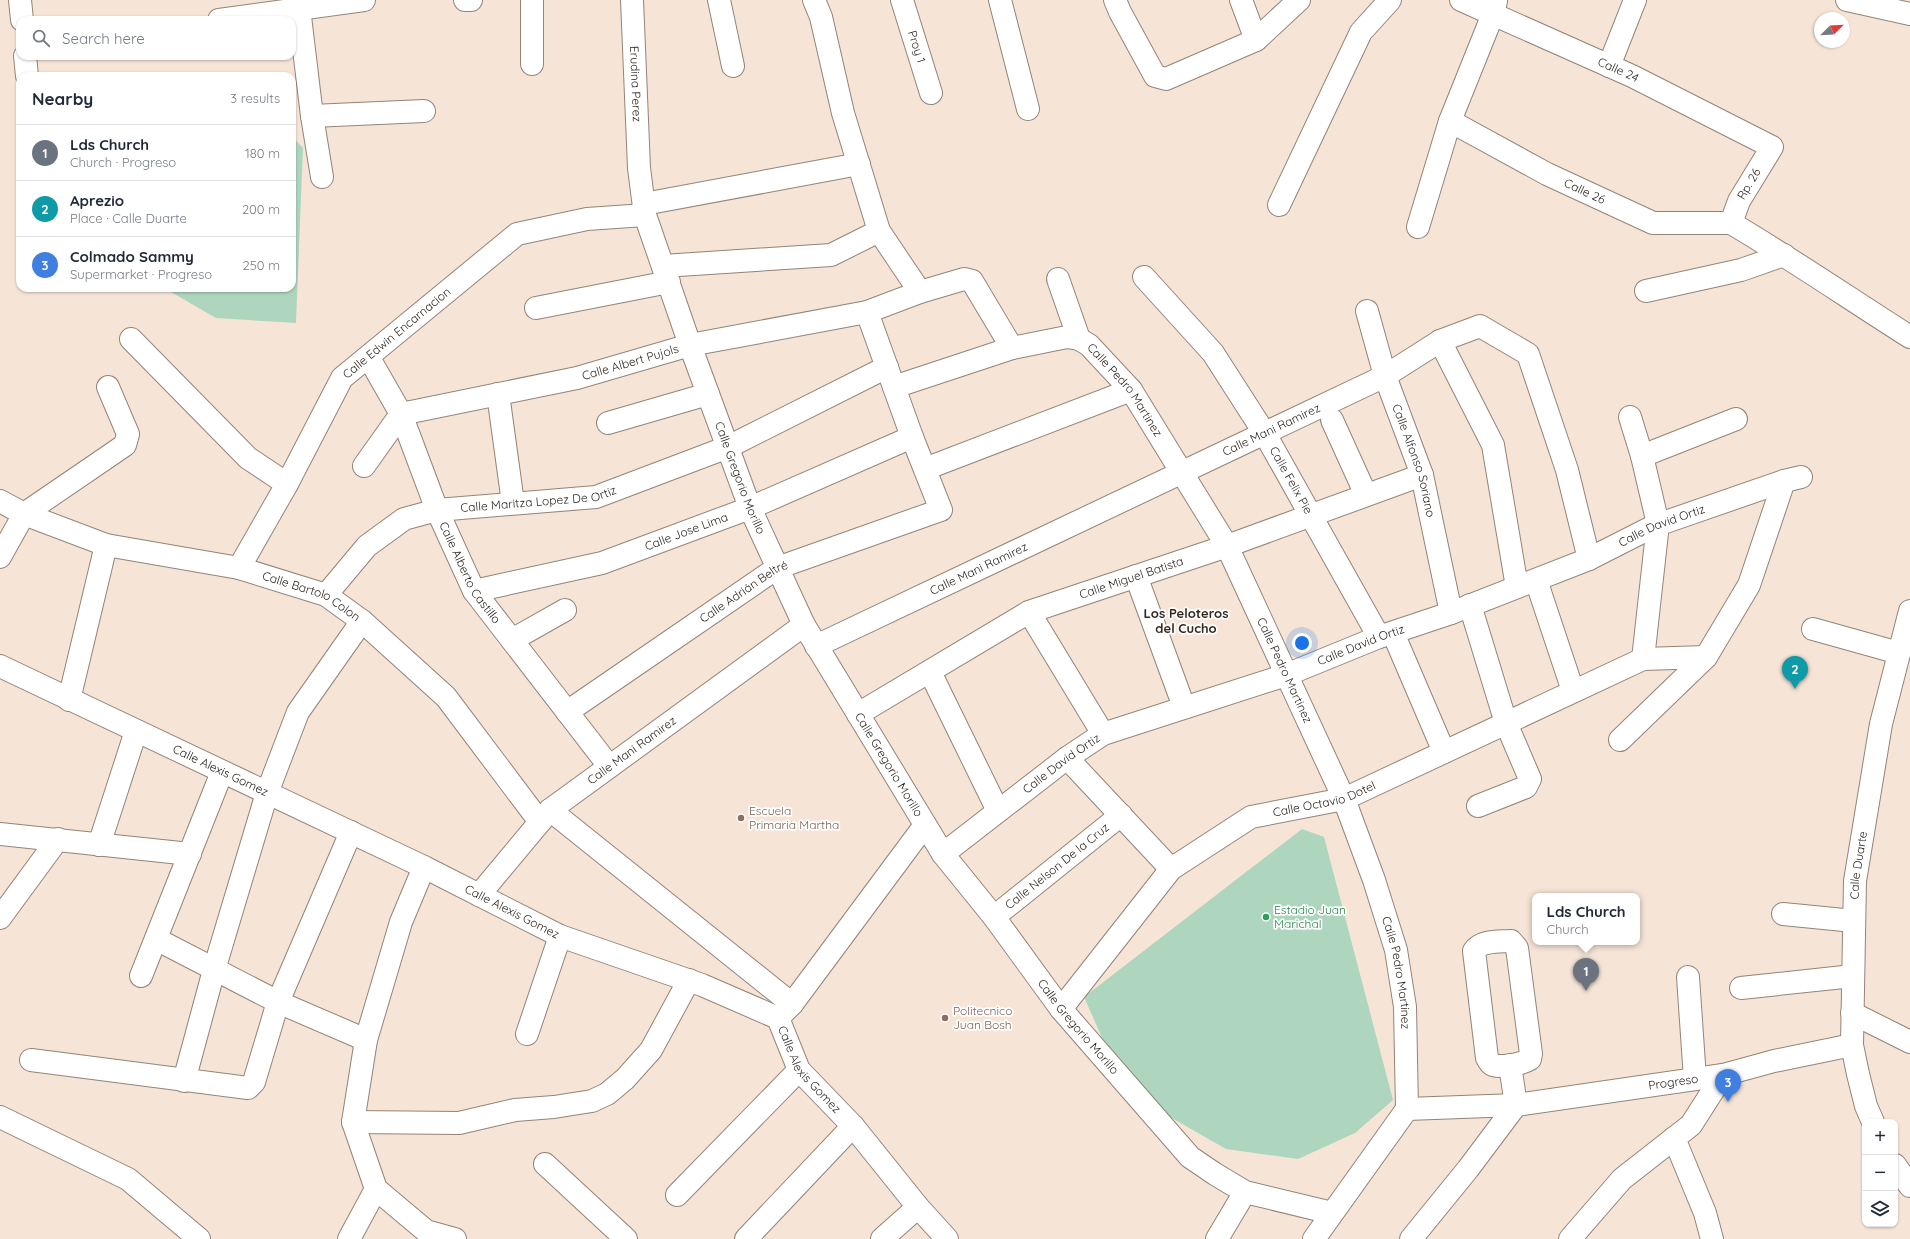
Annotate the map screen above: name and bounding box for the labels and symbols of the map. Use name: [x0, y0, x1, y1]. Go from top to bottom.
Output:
north arrow: [1814, 12, 1850, 48]
street label: Proy 1: [905, 28, 929, 65]
street label: Erudina Perez: [627, 45, 645, 123]
street label: Calle 24: [1596, 54, 1641, 85]
street label: Rp. 26: [1733, 165, 1764, 202]
street label: Calle 26: [1562, 175, 1608, 207]
street label: Calle Edwin Encarnacion: [339, 284, 453, 381]
street label: Calle Pedro Martinez: [1084, 340, 1166, 439]
street label: Calle Albert Pujols: [580, 341, 681, 383]
street label: Calle Mani Ramirez: [1220, 400, 1323, 459]
street label: Calle Alfonso Soriano: [1389, 402, 1439, 518]
street label: Calle Gregorio Morillo: [712, 419, 769, 536]
street label: Calle Felix Pie: [1267, 444, 1316, 517]
street label: Calle Maritza Lopez De Ortiz: [460, 482, 618, 515]
street label: Calle David Ortiz: [1616, 501, 1707, 550]
street label: Calle Jose Lima: [642, 509, 730, 553]
street label: Calle Alberto Castillo: [436, 519, 504, 626]
street label: Calle Mani Ramirez: [927, 539, 1030, 598]
street label: Calle Miguel Batista: [1077, 553, 1185, 602]
street label: Calle Adrián Beltré: [697, 557, 790, 626]
street label: Calle Bartolo Colon: [261, 568, 363, 624]
district label: Los Peloteros del Cucho: [1144, 605, 1228, 636]
street label: Calle Pedro Martinez: [1254, 615, 1316, 726]
street label: Calle David Ortiz: [1315, 621, 1406, 668]
your location: [1292, 633, 1312, 653]
pin: 2: [1782, 656, 1808, 689]
street label: Calle Gregorio Morillo: [852, 709, 927, 819]
street label: Calle Mani Ramirez: [584, 712, 679, 787]
street label: Calle David Ortiz: [1020, 730, 1103, 797]
street label: Calle Alexis Gomez: [170, 741, 271, 799]
street label: Calle Octavio Dotel: [1271, 777, 1378, 820]
place label: Escuela Primaria Martha: [749, 803, 839, 832]
marker: Escuela Primaria Martha: [736, 813, 746, 823]
street label: Calle Nelson De la Cruz: [1002, 819, 1112, 912]
street label: Calle Duarte: [1847, 830, 1870, 900]
street label: Calle Alexis Gomez: [462, 881, 562, 942]
place label: Estadio Juan Marichal: [1274, 902, 1346, 931]
marker: Estadio Juan Marichal: [1261, 912, 1271, 922]
street label: Calle Pedro Martinez: [1379, 914, 1413, 1030]
pin: 1: [1573, 958, 1599, 991]
street label: Calle Gregorio Morillo: [1035, 976, 1122, 1077]
place label: Politecnico Juan Bosh: [953, 1003, 1013, 1032]
marker: Politecnico Juan Bosh: [940, 1013, 950, 1023]
street label: Calle Alexis Gomez: [775, 1023, 845, 1116]
pin: 3: [1715, 1069, 1741, 1102]
street label: Progreso: [1647, 1071, 1699, 1093]

